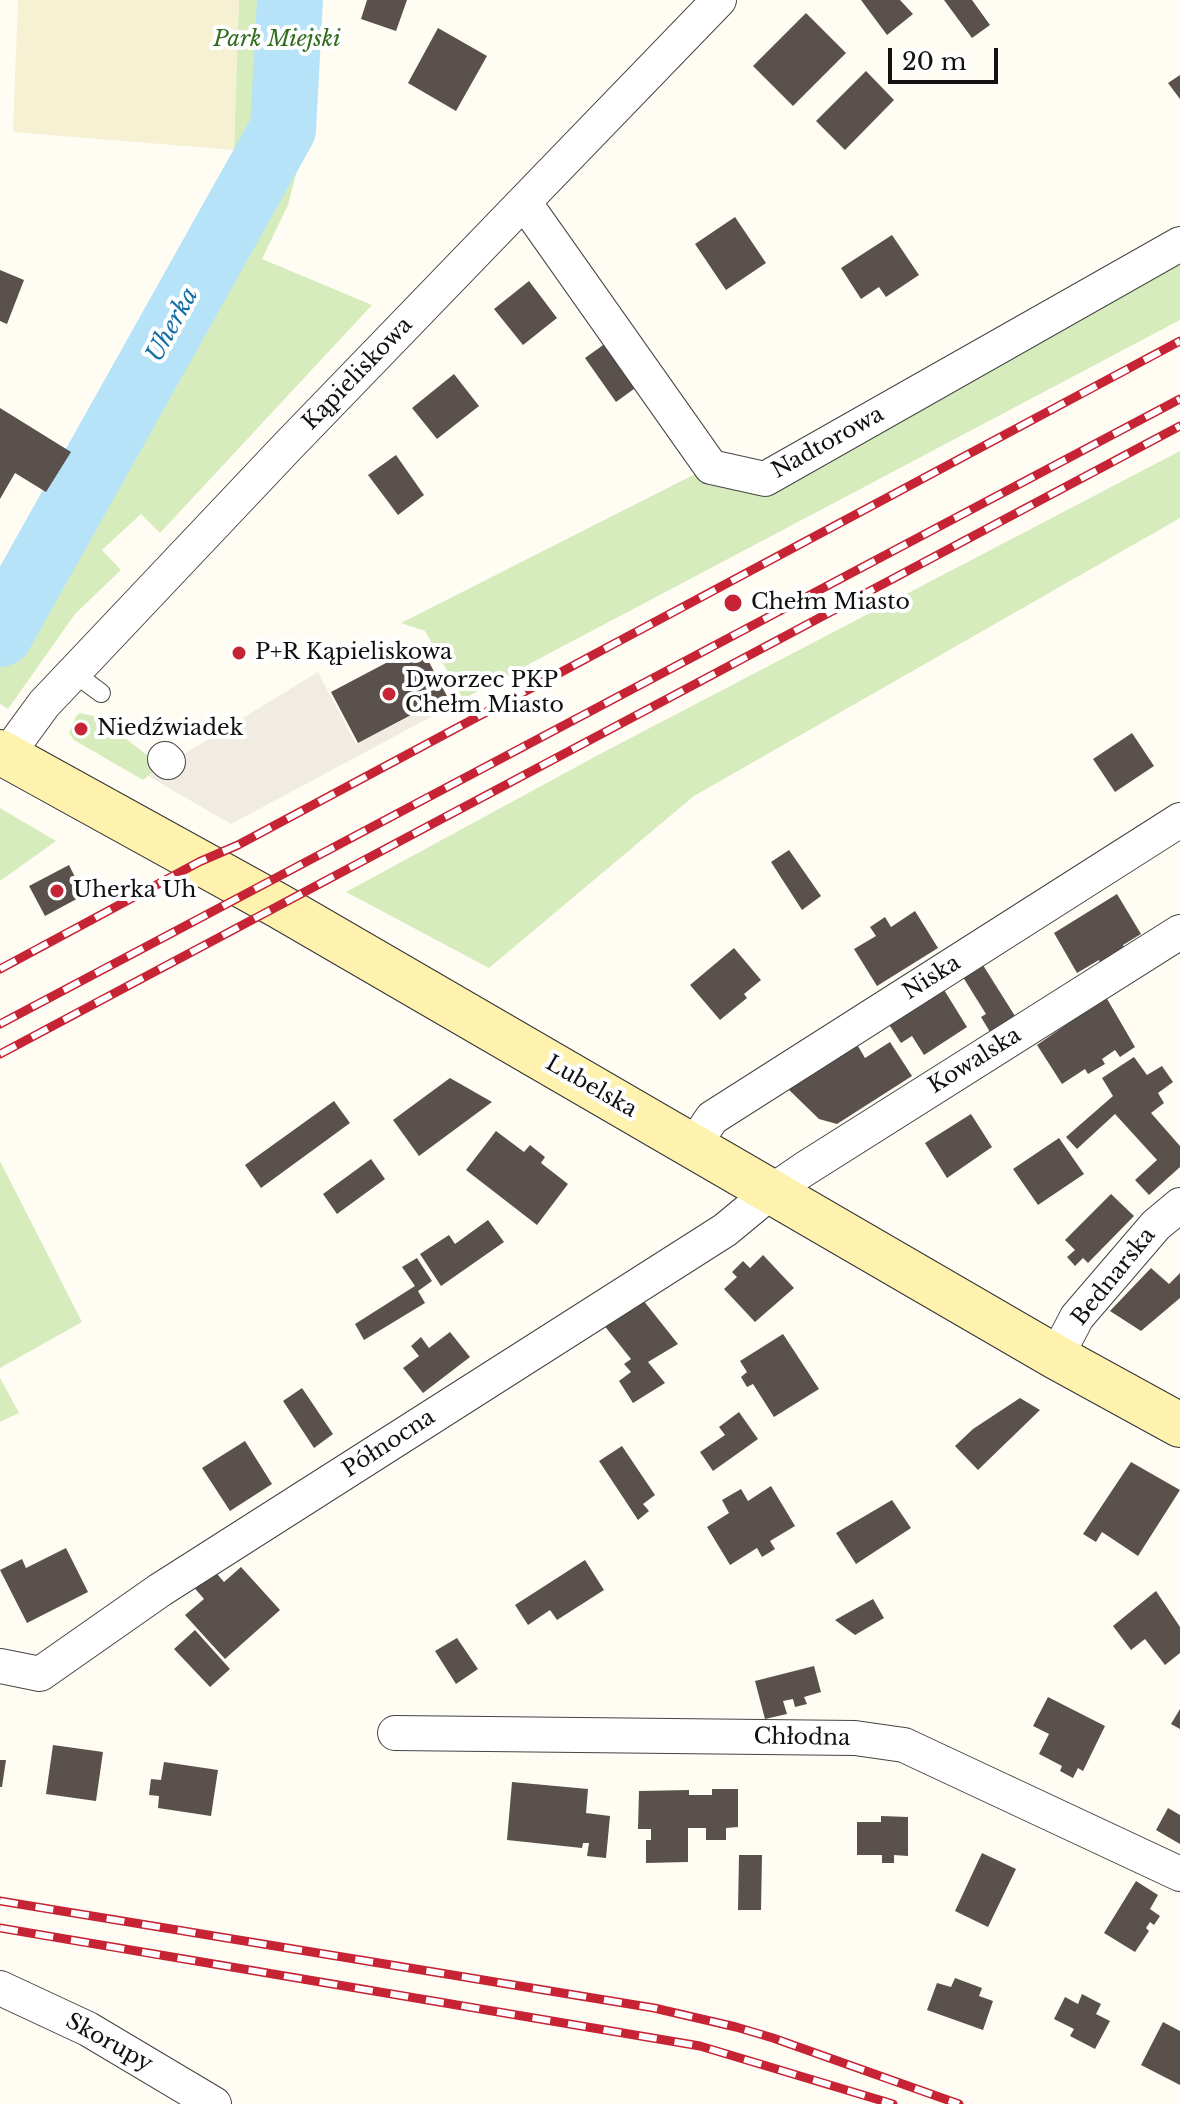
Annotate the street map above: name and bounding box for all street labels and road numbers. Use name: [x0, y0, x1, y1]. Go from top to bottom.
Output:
street label: Kąpieliskowa: [298, 312, 418, 436]
street label: Nadtorowa: [768, 401, 888, 485]
street label: Niska: [898, 950, 966, 1006]
street label: Kowalska: [924, 1022, 1026, 1100]
street label: Lubelska: [541, 1050, 641, 1124]
street label: Bednarska: [1067, 1223, 1161, 1331]
street label: Północna: [338, 1404, 440, 1484]
street label: Chłodna: [753, 1724, 851, 1752]
street label: Skorupy: [61, 2008, 157, 2078]

